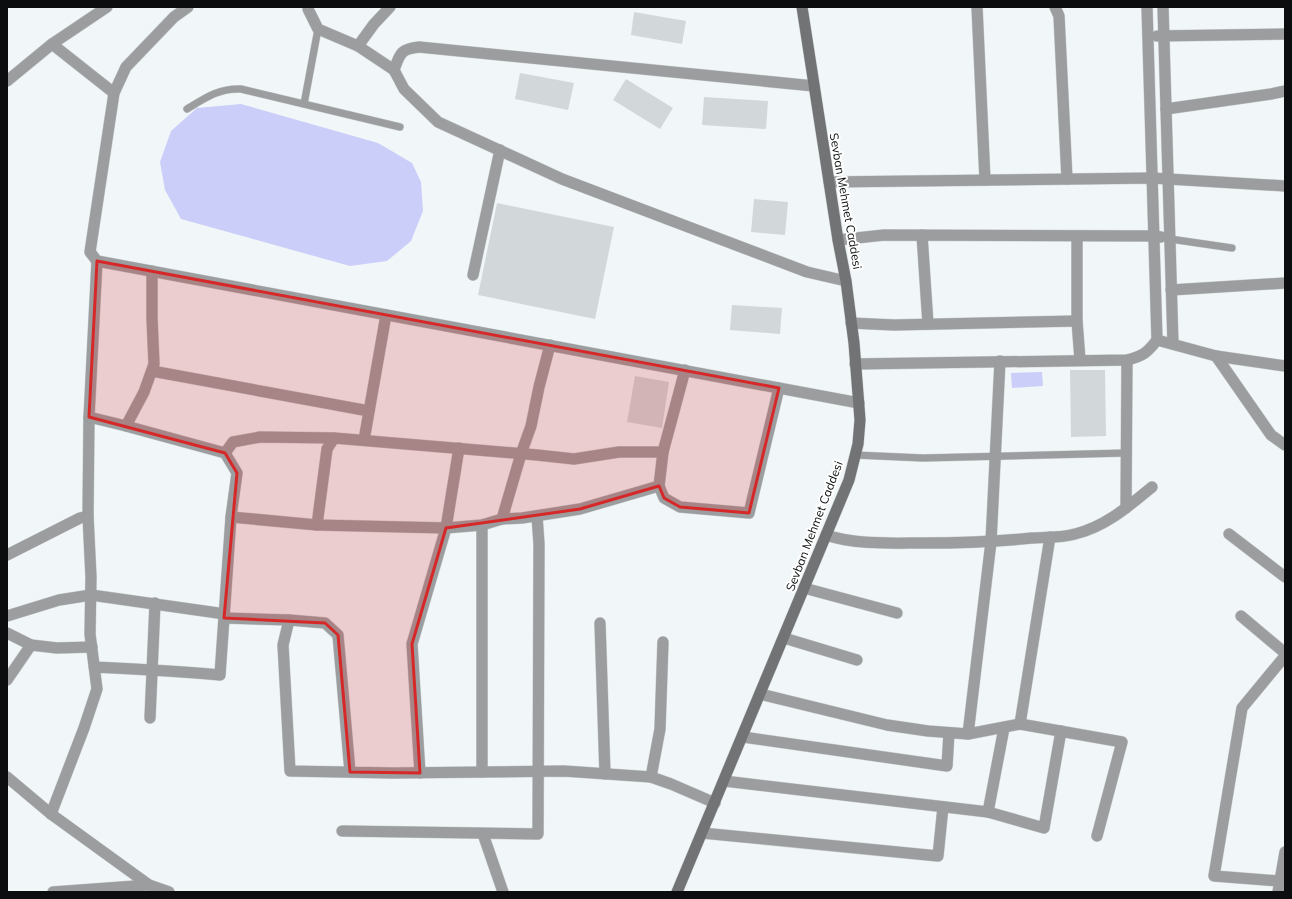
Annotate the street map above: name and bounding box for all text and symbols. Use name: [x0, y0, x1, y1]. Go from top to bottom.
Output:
street label: Sevban Mehmet Caddesi: [827, 132, 865, 270]
street label: Sevban Mehmet Caddesi: [782, 459, 846, 593]

